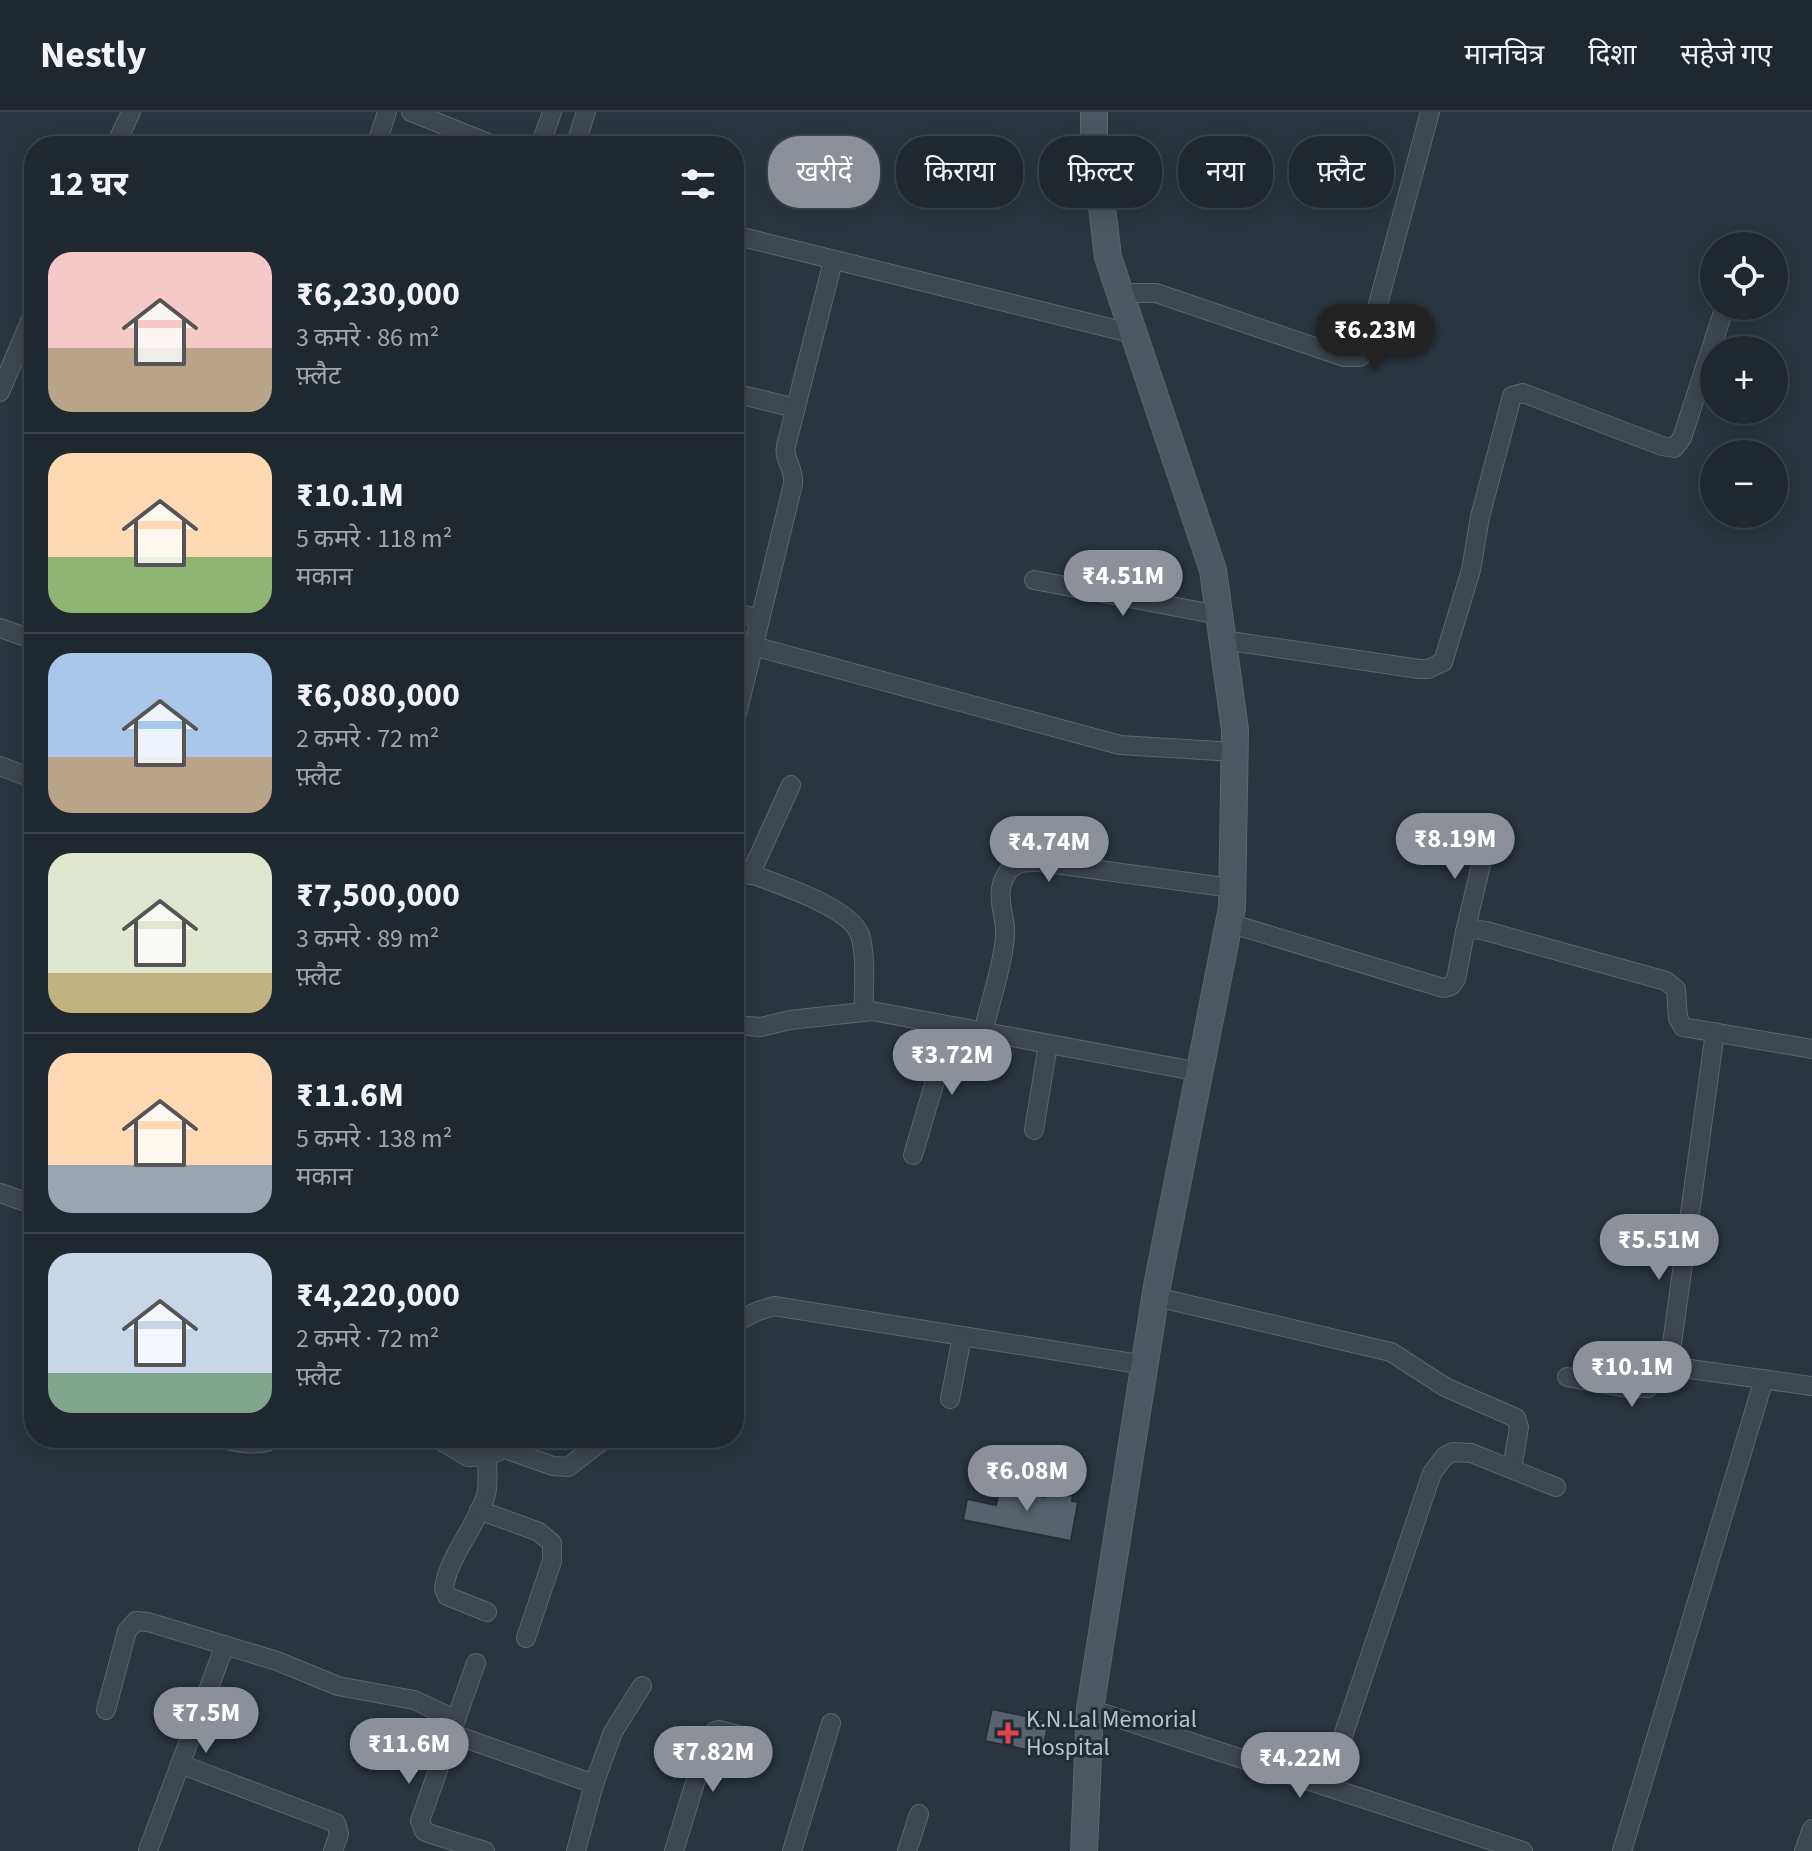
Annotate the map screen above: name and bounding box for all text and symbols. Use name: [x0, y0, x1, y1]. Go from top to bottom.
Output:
text: Nestly: [40, 28, 146, 82]
text: मानचित्र: [1464, 35, 1544, 75]
text: दिशा: [1588, 35, 1637, 75]
text: सहेजे गए: [1681, 35, 1772, 75]
chip: खरीदें: [768, 136, 880, 208]
chip: किराया: [896, 136, 1023, 208]
chip: फ़िल्टर: [1039, 136, 1162, 208]
chip: नया: [1178, 136, 1273, 208]
chip: फ़्लैट: [1289, 136, 1394, 208]
text: 12 घर: [48, 160, 128, 209]
icon: filters: [676, 162, 720, 206]
map controls: [1700, 232, 1788, 528]
button: locate: [1700, 232, 1788, 320]
text: ₹6,230,000: [296, 270, 460, 319]
icon: home: [112, 284, 208, 380]
pin: ₹6.23M: [1310, 304, 1440, 372]
text: ₹6.23M: [1334, 311, 1416, 348]
text: 3 कमरे · 86 m²: [296, 319, 439, 356]
button: +: [1700, 336, 1788, 424]
text: फ़्लैट: [296, 357, 341, 394]
button: −: [1700, 440, 1788, 528]
text: ₹10.1M: [296, 471, 404, 520]
icon: home: [112, 485, 208, 581]
text: 5 कमरे · 118 m²: [296, 520, 452, 557]
pin: ₹4.51M: [1058, 550, 1188, 618]
text: ₹4.51M: [1082, 557, 1164, 594]
text: मकान: [296, 558, 353, 595]
text: ₹6,080,000: [296, 671, 460, 720]
icon: home: [112, 685, 208, 781]
text: 2 कमरे · 72 m²: [296, 720, 439, 757]
text: फ़्लैट: [296, 758, 341, 795]
pin: ₹8.19M: [1390, 813, 1520, 881]
pin: ₹4.74M: [984, 816, 1114, 884]
text: ₹8.19M: [1414, 820, 1496, 857]
text: ₹4.74M: [1008, 823, 1090, 860]
text: ₹7,500,000: [296, 871, 460, 920]
icon: home: [112, 885, 208, 981]
text: 3 कमरे · 89 m²: [296, 920, 439, 957]
text: फ़्लैट: [296, 958, 341, 995]
pin: ₹3.72M: [887, 1029, 1017, 1097]
text: ₹3.72M: [911, 1036, 993, 1073]
text: ₹11.6M: [296, 1071, 404, 1120]
icon: home: [112, 1085, 208, 1181]
text: 5 कमरे · 138 m²: [296, 1120, 452, 1157]
text: मकान: [296, 1158, 353, 1195]
pin: ₹5.51M: [1594, 1214, 1724, 1282]
text: ₹5.51M: [1618, 1221, 1700, 1258]
text: ₹4,220,000: [296, 1271, 460, 1320]
icon: home: [112, 1285, 208, 1381]
text: 2 कमरे · 72 m²: [296, 1320, 439, 1357]
pin: ₹10.1M: [1567, 1341, 1697, 1409]
text: ₹10.1M: [1591, 1348, 1673, 1385]
text: फ़्लैट: [296, 1358, 341, 1395]
pin: ₹6.08M: [962, 1445, 1092, 1513]
text: ₹6.08M: [986, 1452, 1068, 1489]
pin: ₹7.5M: [150, 1687, 262, 1755]
text: ₹7.5M: [172, 1694, 240, 1731]
place label: K.N.Lal Memorial Hospital: [1026, 1702, 1197, 1765]
pin: ₹11.6M: [344, 1718, 474, 1786]
marker: K.N.Lal Memorial Hospital: [997, 1722, 1019, 1744]
text: ₹11.6M: [368, 1725, 450, 1762]
pin: ₹7.82M: [648, 1726, 778, 1794]
pin: ₹4.22M: [1235, 1732, 1365, 1800]
text: ₹7.82M: [672, 1733, 754, 1770]
text: ₹4.22M: [1259, 1739, 1341, 1776]

